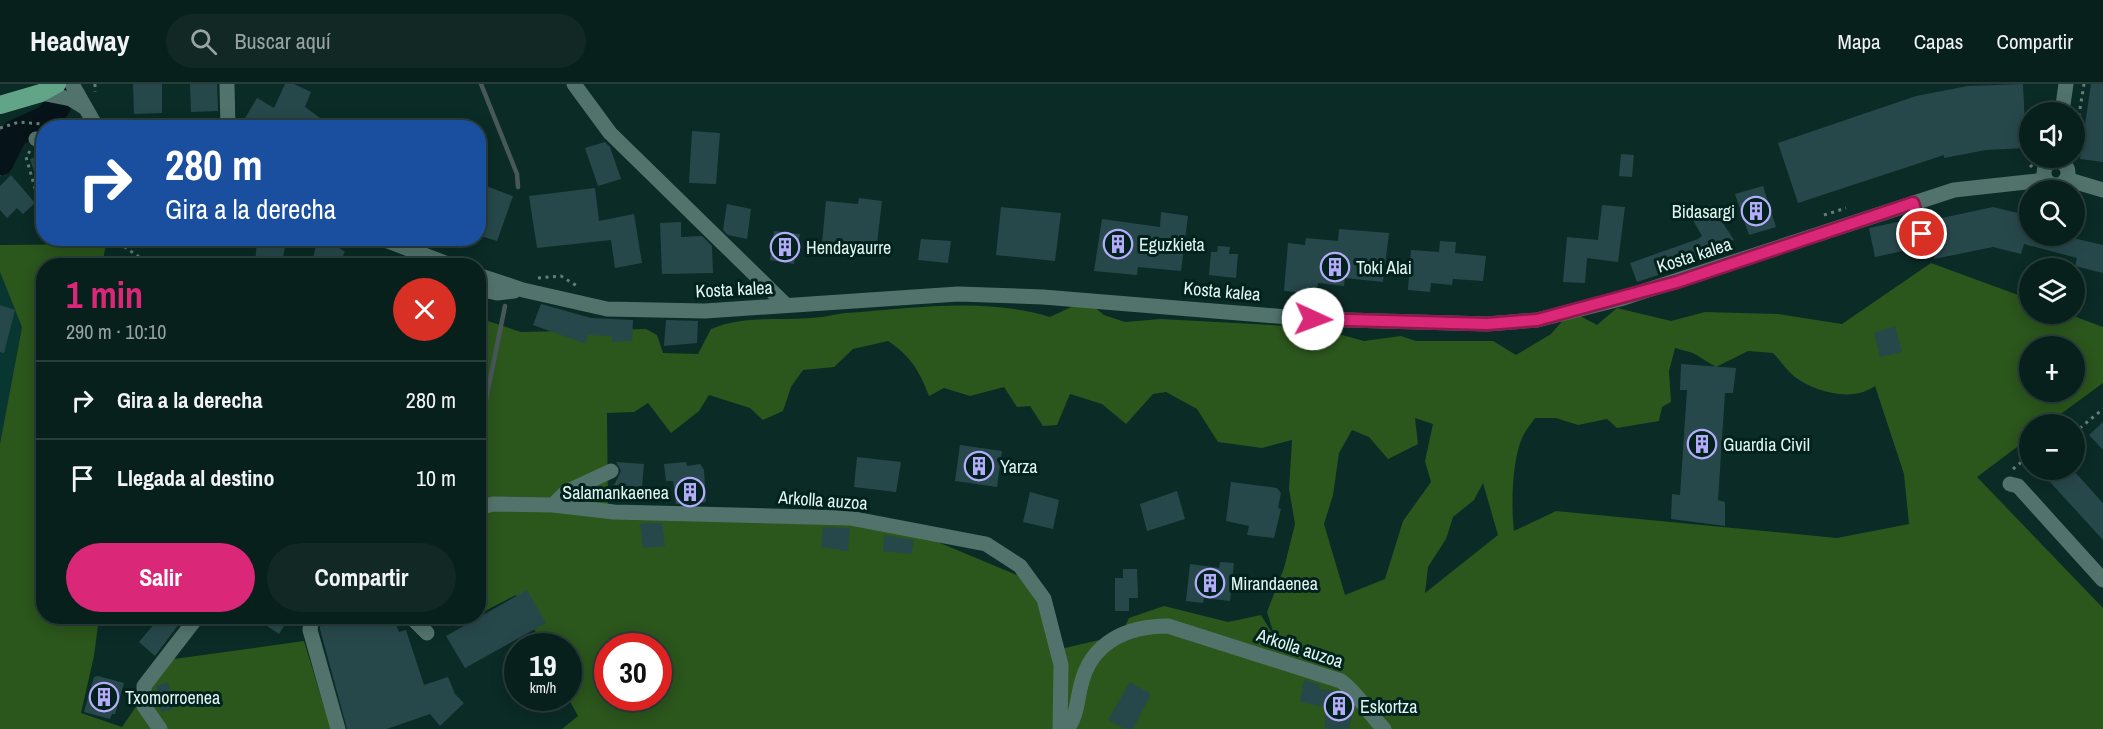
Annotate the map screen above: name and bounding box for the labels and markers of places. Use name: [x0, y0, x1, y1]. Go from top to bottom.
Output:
building icon: Bidasargi: [1740, 195, 1772, 227]
place label: Bidasargi: [1672, 199, 1735, 224]
pin: [1896, 208, 1947, 259]
building icon: Eguzkieta: [1102, 228, 1134, 260]
building icon: Hendayaurre: [769, 231, 801, 263]
place label: Eguzkieta: [1139, 232, 1205, 257]
place label: Hendayaurre: [806, 235, 891, 260]
building icon: Toki Alai: [1319, 251, 1351, 283]
place label: Toki Alai: [1356, 255, 1412, 280]
building icon: Guardia Civil: [1686, 428, 1718, 460]
place label: Guardia Civil: [1723, 432, 1810, 457]
building icon: Yarza: [963, 450, 995, 482]
place label: Yarza: [1000, 454, 1037, 479]
building icon: Salamankaenea: [674, 476, 706, 508]
place label: Salamankaenea: [562, 480, 669, 505]
building icon: Mirandaenea: [1194, 567, 1226, 599]
place label: Mirandaenea: [1231, 571, 1318, 596]
building icon: Txomorroenea: [88, 681, 120, 713]
place label: Txomorroenea: [125, 685, 220, 710]
building icon: Eskortza: [1323, 690, 1355, 722]
place label: Eskortza: [1360, 694, 1417, 719]

